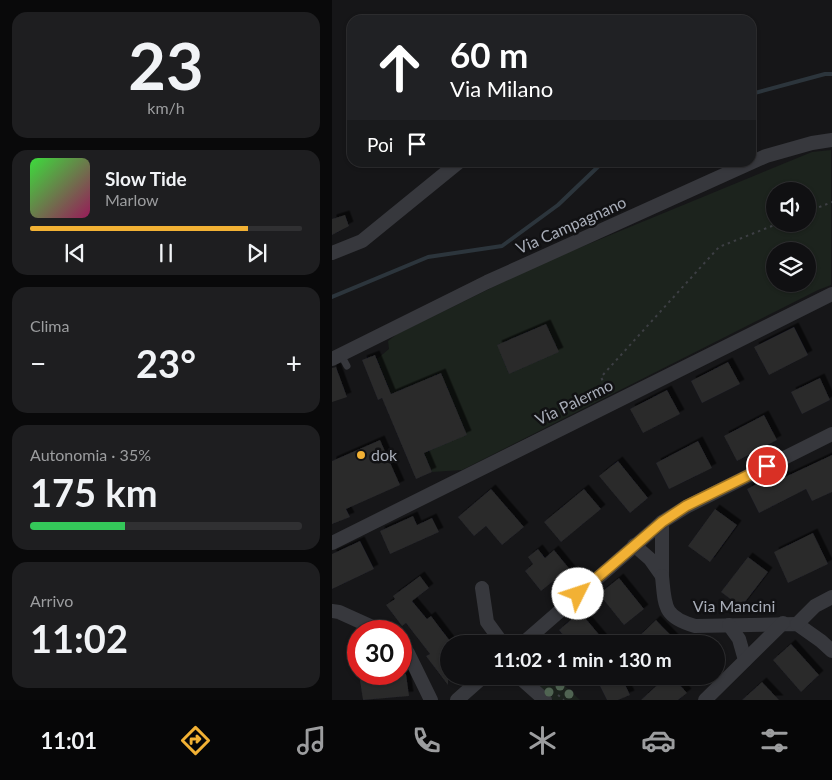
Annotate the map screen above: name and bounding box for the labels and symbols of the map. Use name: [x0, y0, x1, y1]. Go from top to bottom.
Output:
street label: Via Campagnano: [513, 192, 629, 257]
street label: Via Palermo: [532, 375, 616, 429]
place label: dok: [371, 445, 398, 464]
pin: [746, 445, 788, 487]
marker: dok: [355, 449, 367, 461]
position arrow: [551, 567, 603, 619]
street label: Via Mancini: [693, 596, 775, 615]
speed limit sign: 30: [347, 620, 412, 685]

